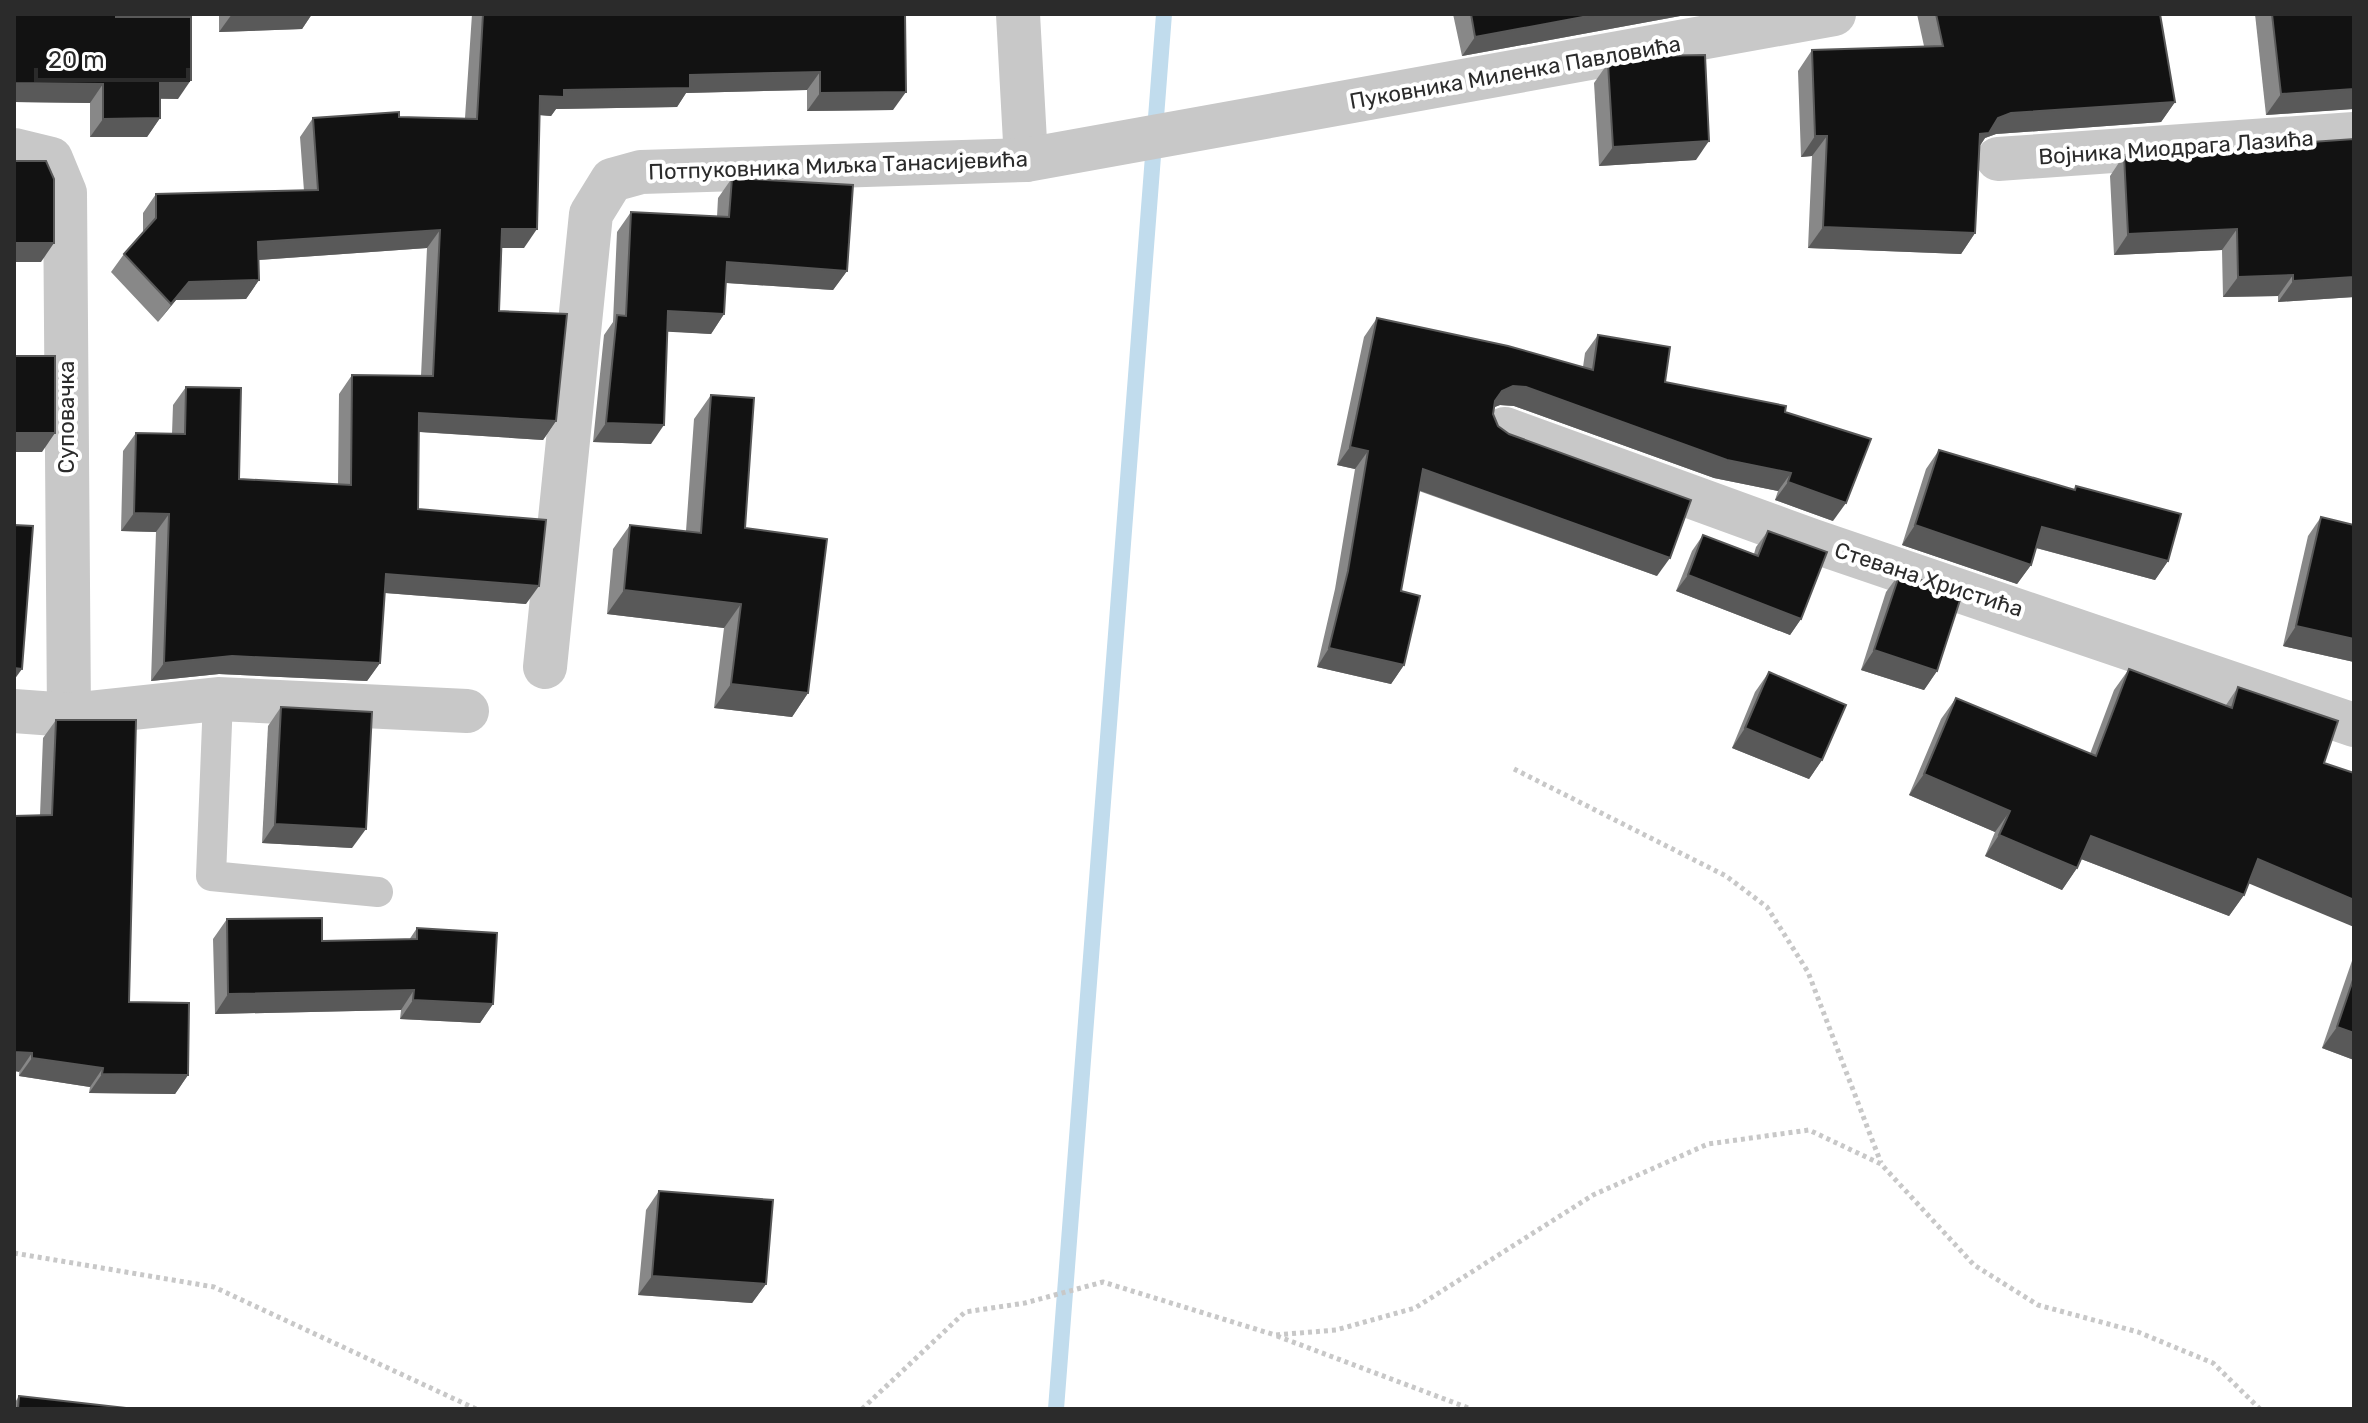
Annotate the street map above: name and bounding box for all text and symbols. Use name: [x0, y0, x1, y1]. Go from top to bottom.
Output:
street label: Пуковника Миленка Павловића: [1347, 30, 1683, 115]
scale bar: [36, 32, 188, 82]
text: 20 m: [48, 46, 105, 74]
street label: Војника Миодрага Лазића: [2037, 124, 2315, 171]
street label: Потпуковника Миљка Танасијевића: [648, 145, 1028, 186]
street label: Суповачка: [53, 361, 80, 473]
street label: Стевана Христића: [1831, 536, 2027, 623]

